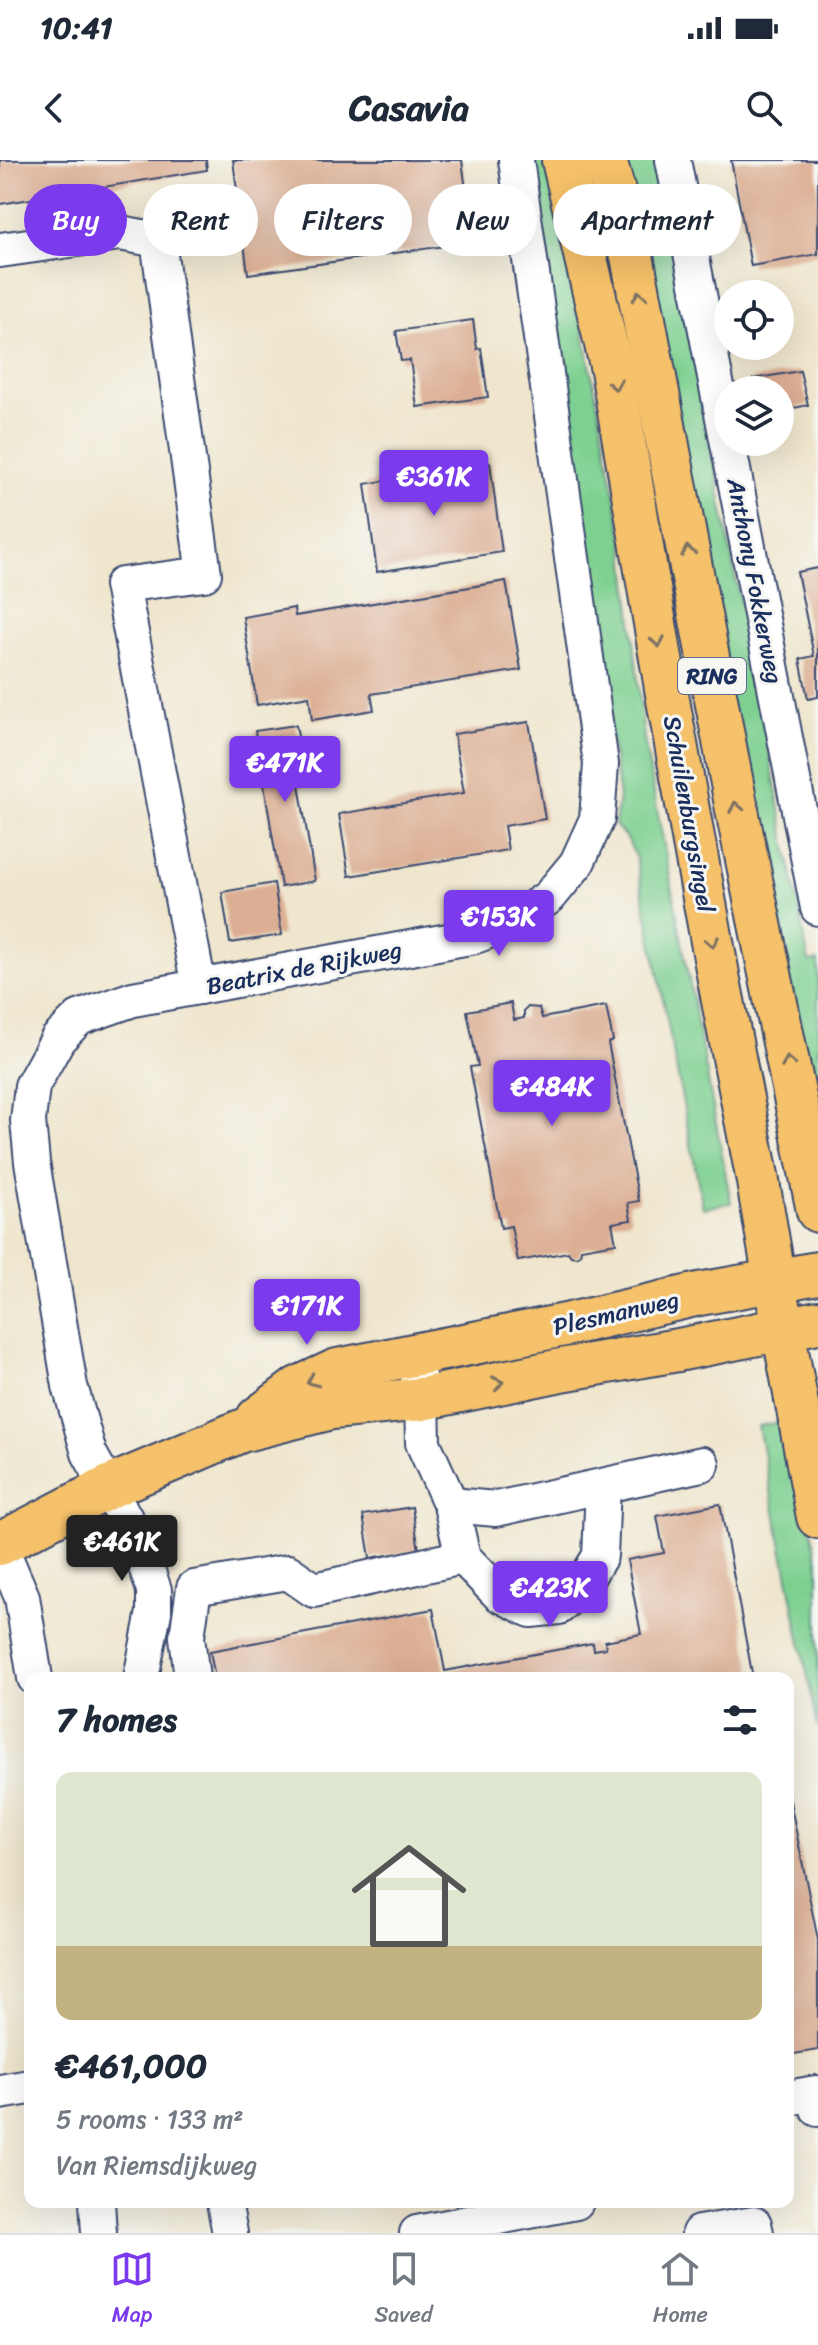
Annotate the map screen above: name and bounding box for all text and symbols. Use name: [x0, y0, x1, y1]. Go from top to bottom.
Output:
text: 10:41: [40, 1, 113, 55]
text: Casavia: [349, 76, 469, 140]
icon: back: [32, 86, 76, 130]
icon: search: [742, 86, 786, 130]
chip: Buy: [24, 184, 127, 256]
chip: Rent: [143, 184, 258, 256]
chip: Filters: [274, 184, 412, 256]
chip: New: [428, 184, 537, 256]
chip: Apartment: [553, 184, 741, 256]
map controls: [714, 280, 794, 456]
button: locate: [714, 280, 794, 360]
one-way arrow: [632, 289, 649, 303]
button: layers: [714, 376, 794, 456]
one-way arrow: [605, 379, 622, 392]
pin: €361K: [378, 450, 490, 518]
text: €361K: [397, 453, 471, 499]
street label: Anthony Fokkerweg: [714, 474, 796, 687]
one-way arrow: [681, 544, 698, 558]
one-way arrow: [649, 635, 666, 649]
road number: RING: [678, 658, 746, 694]
street label: Schuilenburgsingel: [651, 712, 727, 917]
pin: €471K: [229, 736, 341, 804]
text: €471K: [247, 739, 323, 785]
one-way arrow: [728, 801, 745, 814]
pin: €153K: [443, 890, 555, 958]
text: €153K: [462, 893, 536, 939]
street label: Beatrix de Rijkweg: [203, 928, 405, 1008]
one-way arrow: [703, 936, 720, 949]
one-way arrow: [780, 1055, 797, 1069]
pin: €484K: [496, 1060, 608, 1128]
text: €484K: [511, 1063, 593, 1109]
street label: Plesmanweg: [549, 1278, 683, 1348]
pin: €171K: [251, 1279, 363, 1347]
text: €171K: [272, 1282, 342, 1328]
one-way arrow: [306, 1371, 320, 1387]
one-way arrow: [491, 1375, 505, 1392]
pin: €461K: [66, 1515, 178, 1583]
text: €461K: [84, 1518, 160, 1564]
pin: €423K: [494, 1561, 606, 1629]
text: €423K: [511, 1564, 589, 1610]
text: 7 homes: [56, 1690, 177, 1750]
icon: filters: [718, 1698, 762, 1742]
icon: home: [337, 1824, 481, 1968]
text: €461,000: [56, 2036, 207, 2096]
text: 5 rooms · 133 m²: [56, 2096, 244, 2142]
text: Van Riemsdijkweg: [56, 2142, 257, 2188]
tab: Map: [110, 2247, 154, 2334]
tab: Saved: [375, 2247, 433, 2334]
tab: Home: [653, 2247, 708, 2334]

